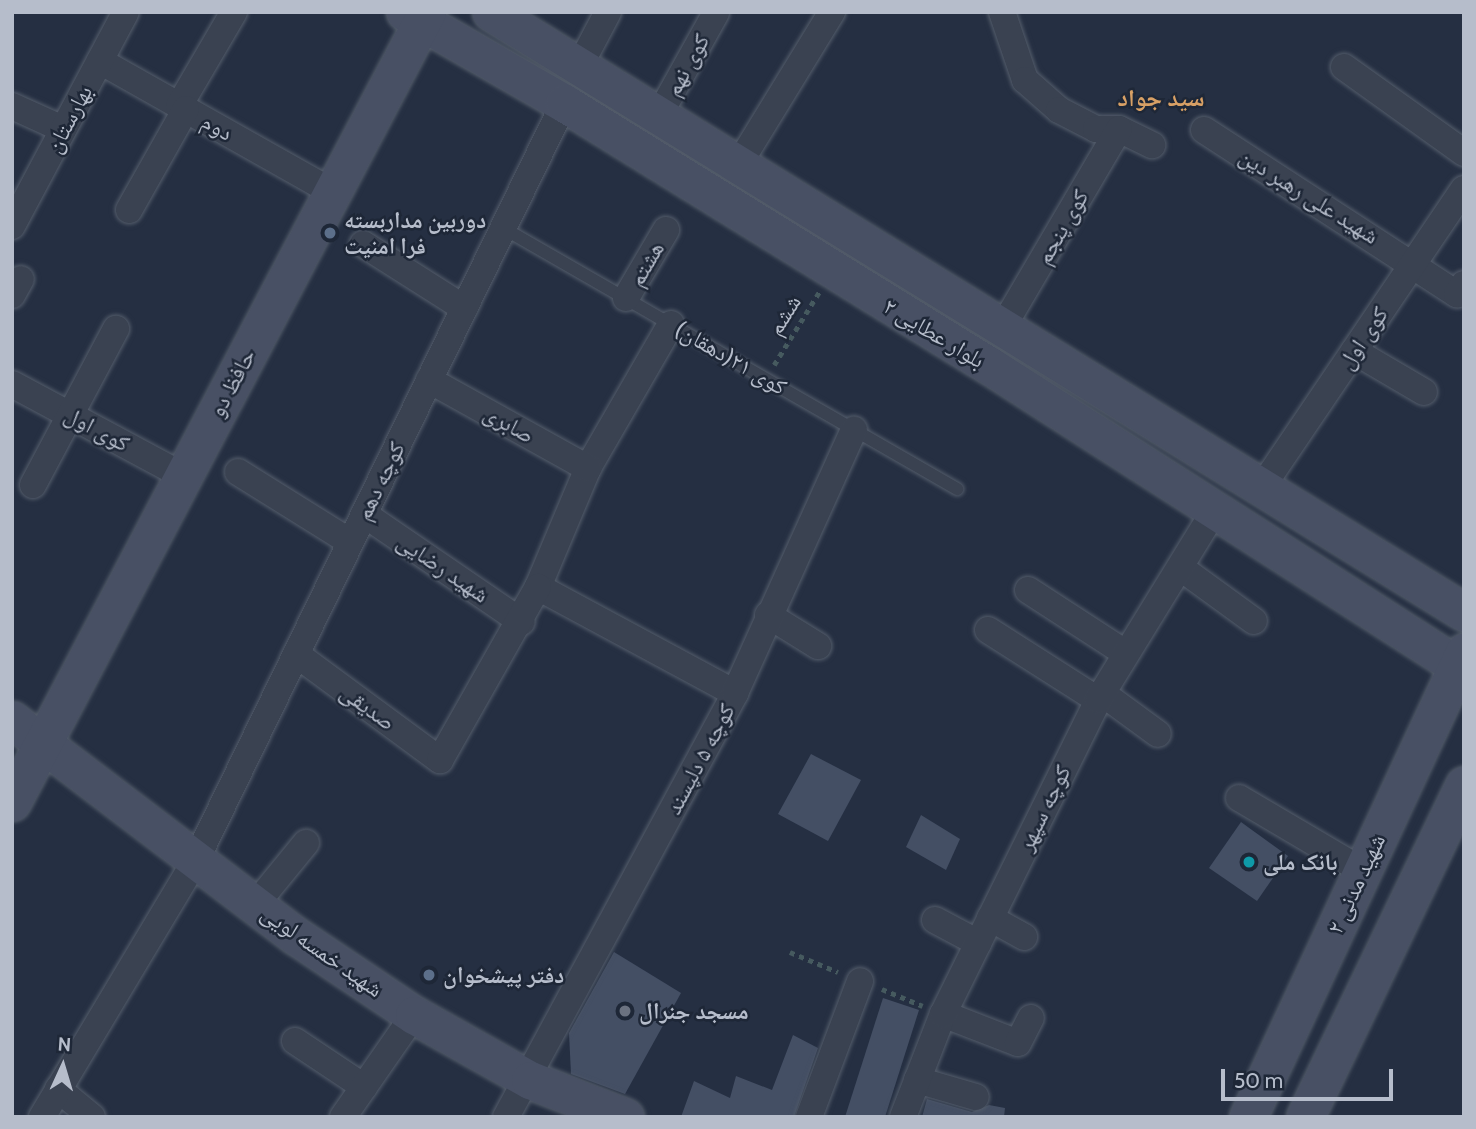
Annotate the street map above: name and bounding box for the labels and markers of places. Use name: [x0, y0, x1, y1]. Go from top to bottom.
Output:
place label: دوربین مداربسته فرا امنیت: [344, 206, 486, 260]
marker: دوربین مداربسته فرا امنیت: [322, 225, 338, 241]
place label: بانک ملی: [1263, 848, 1337, 876]
marker: بانک ملی: [1241, 854, 1257, 870]
place label: دفتر پیشخوان: [443, 961, 564, 989]
marker: دفتر پیشخوان: [421, 967, 437, 983]
place label: مسجد جنرال: [639, 997, 749, 1025]
marker: مسجد جنرال: [617, 1003, 633, 1019]

